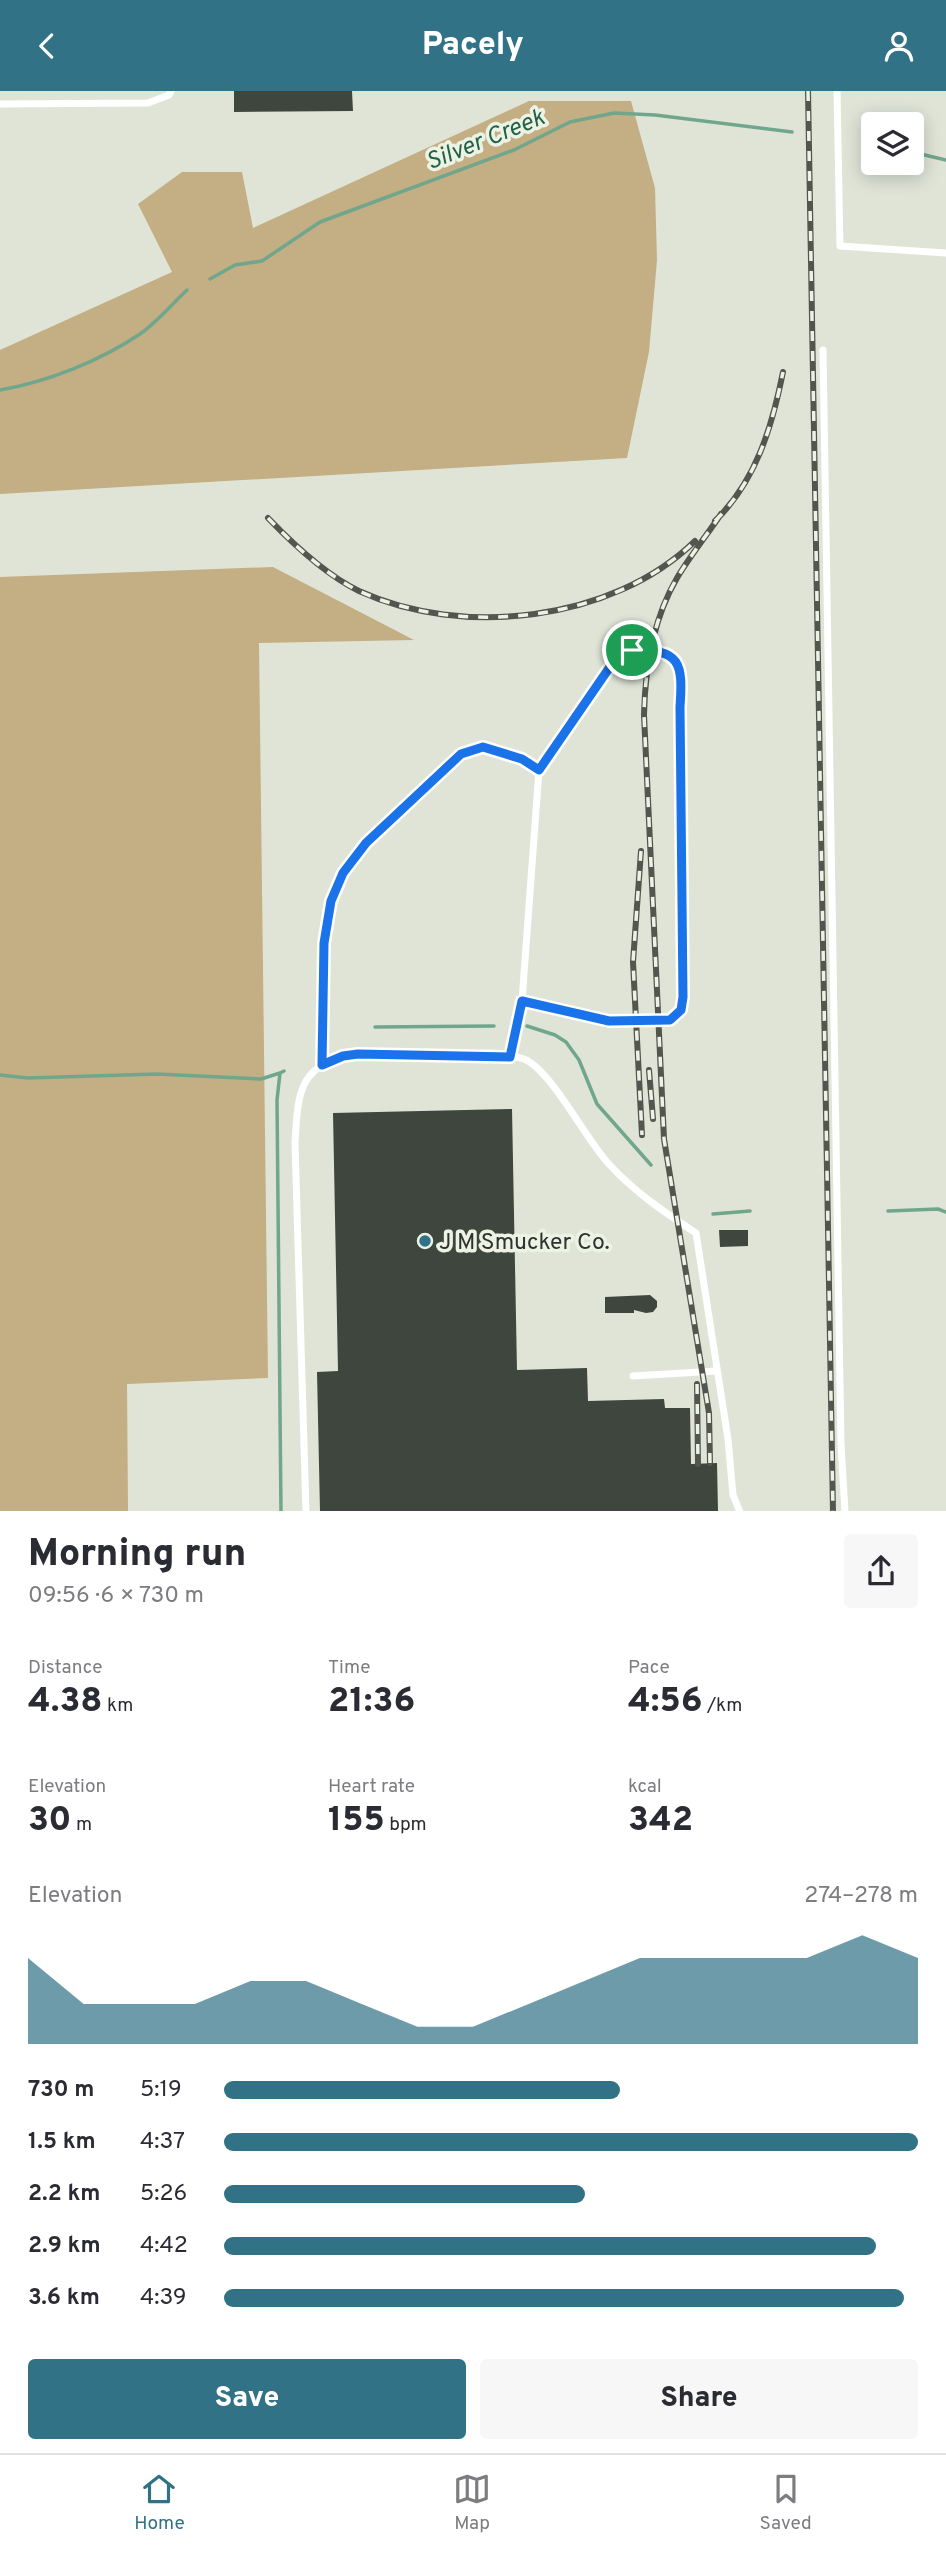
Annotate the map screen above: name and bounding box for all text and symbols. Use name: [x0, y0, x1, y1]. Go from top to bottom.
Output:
text: Pacely: [422, 26, 524, 66]
icon: back: [28, 27, 66, 65]
icon: person: [880, 27, 918, 65]
water label: Silver Creek: [422, 103, 550, 178]
map controls: [861, 112, 924, 175]
button: layers: [861, 112, 924, 175]
pin: [602, 620, 662, 680]
icon: arrive: [613, 631, 651, 669]
place label: J M Smucker Co.: [439, 1229, 610, 1258]
marker: J M Smucker Co.: [417, 1233, 433, 1249]
text: Morning run: [28, 1531, 246, 1580]
button: share: [844, 1534, 918, 1608]
text: 09:56 · 6 × 730 m: [28, 1582, 204, 1611]
text: Distance: [28, 1656, 103, 1680]
text: Time: [328, 1656, 371, 1680]
text: Pace: [628, 1656, 670, 1680]
text: 4.38: [28, 1680, 103, 1724]
text: 21:36: [328, 1680, 415, 1724]
text: 4:56: [628, 1680, 702, 1724]
text: km: [103, 1694, 133, 1718]
text: /km: [702, 1694, 742, 1718]
text: Elevation: [28, 1775, 106, 1799]
text: Heart rate: [328, 1775, 415, 1799]
text: kcal: [628, 1775, 662, 1799]
text: 30: [28, 1799, 72, 1843]
text: 155: [328, 1799, 385, 1843]
text: 342: [628, 1799, 693, 1843]
text: m: [72, 1813, 92, 1837]
text: bpm: [385, 1813, 427, 1837]
text: Elevation: [28, 1882, 123, 1911]
text: 274–278 m: [804, 1882, 918, 1911]
text: 730 m: [28, 2076, 94, 2105]
text: 5:19: [140, 2076, 182, 2105]
text: 1.5 km: [28, 2128, 96, 2157]
text: 4:37: [140, 2128, 185, 2157]
text: 2.2 km: [28, 2180, 101, 2209]
text: 5:26: [140, 2180, 187, 2209]
text: 2.9 km: [28, 2232, 101, 2261]
text: 4:42: [140, 2232, 188, 2261]
text: 3.6 km: [28, 2284, 100, 2313]
text: 4:39: [140, 2284, 187, 2313]
button: Save: [28, 2359, 466, 2439]
button: Share: [480, 2359, 918, 2439]
tab: Home: [134, 2470, 185, 2536]
tab: Map: [453, 2470, 491, 2536]
tab: Saved: [760, 2470, 812, 2536]

